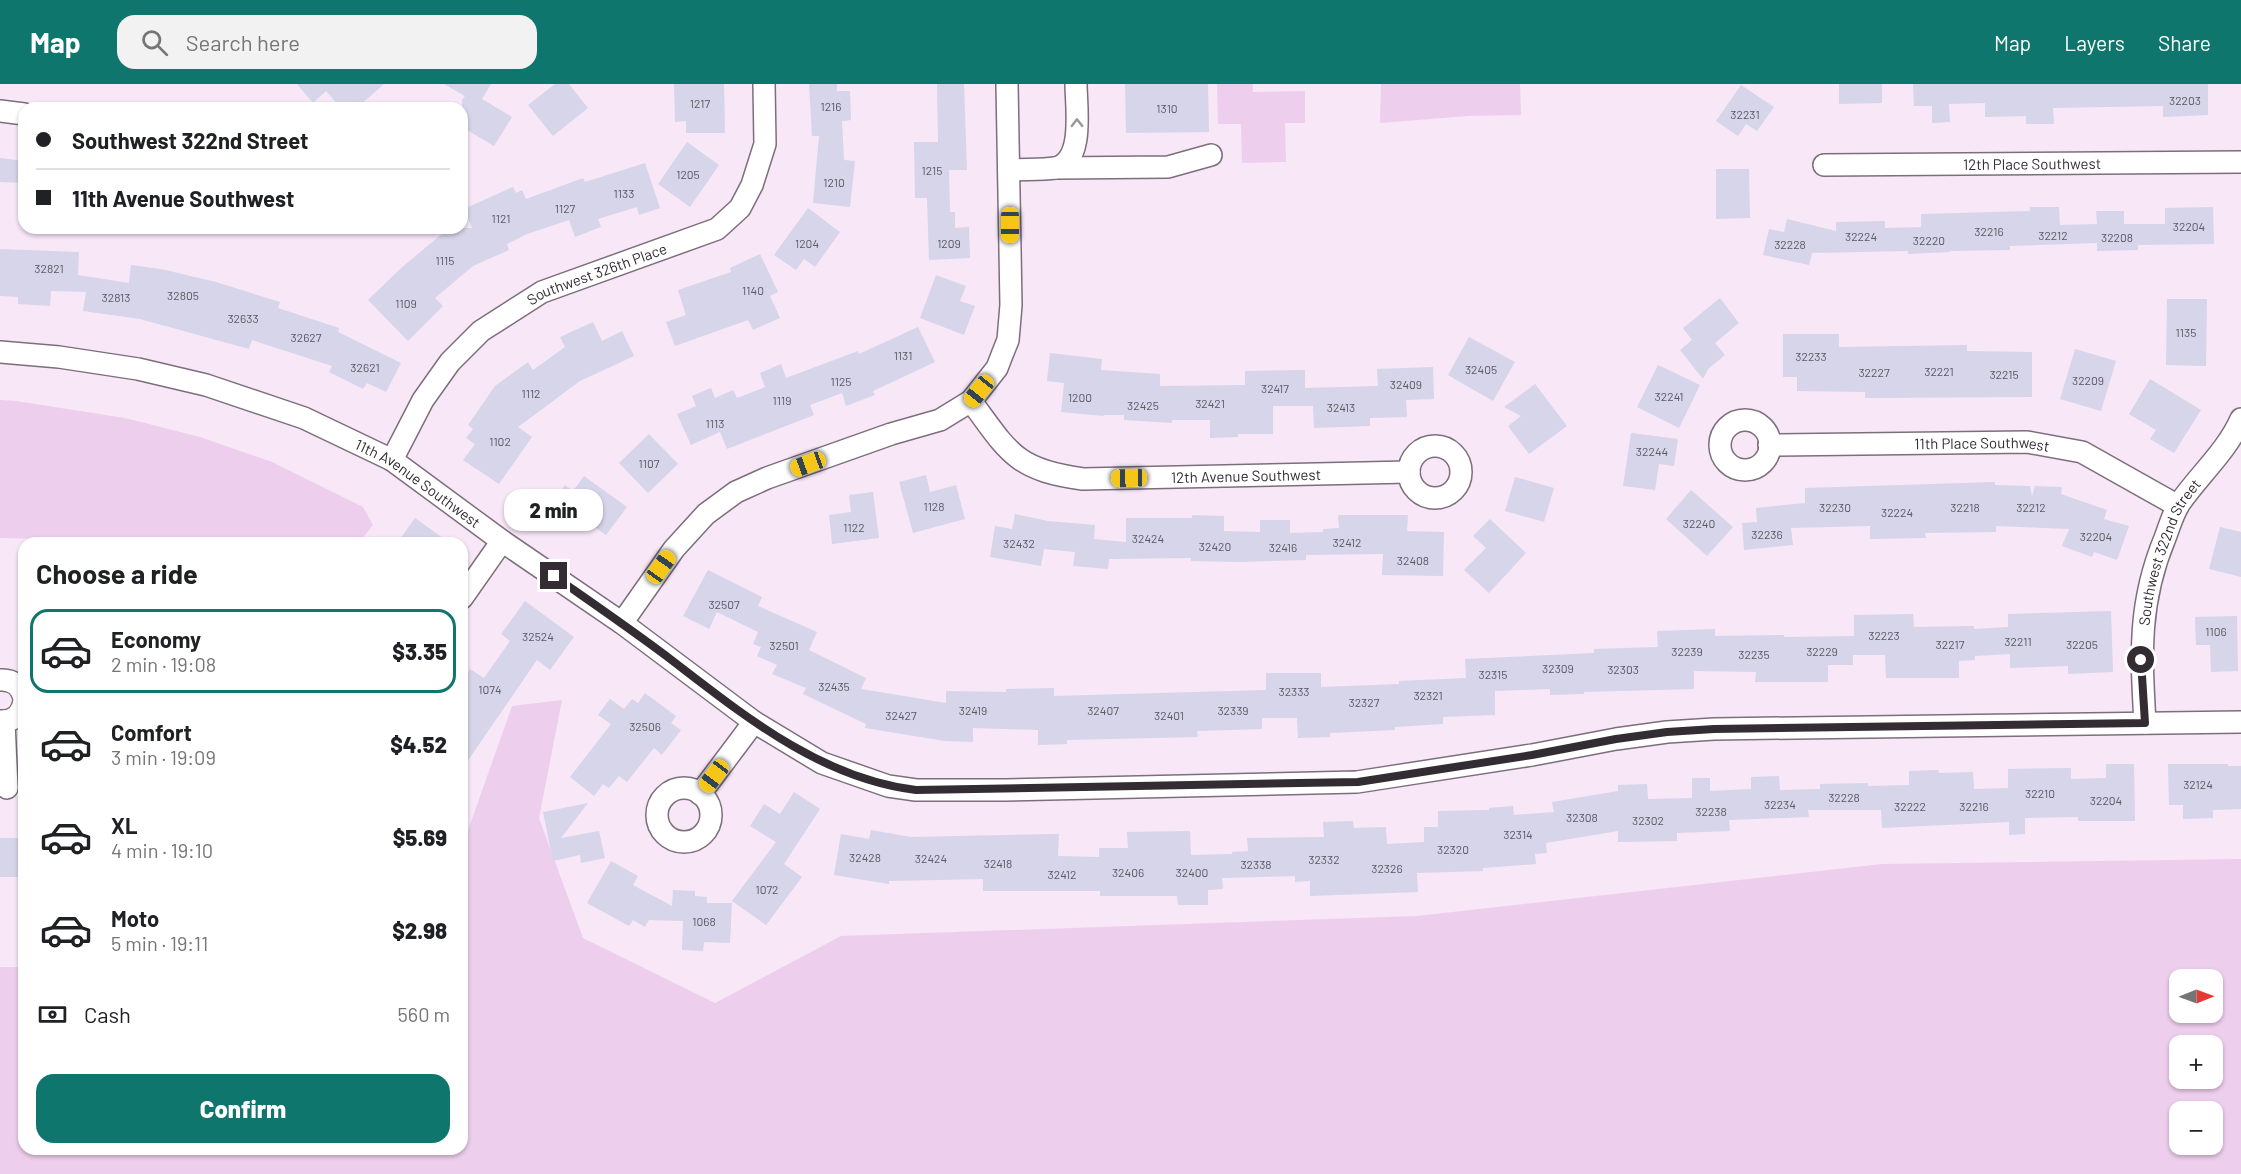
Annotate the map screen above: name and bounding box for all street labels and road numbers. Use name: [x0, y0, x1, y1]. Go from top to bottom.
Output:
street label: 12th Place Southwest: [1963, 154, 2101, 173]
street label: Southwest 326th Place: [523, 239, 669, 309]
street label: 11th Place Southwest: [1914, 433, 2051, 455]
street label: 11th Avenue Southwest: [352, 435, 484, 531]
street label: 12th Avenue Southwest: [1171, 465, 1321, 486]
street label: Southwest 322nd Street: [2135, 475, 2204, 626]

